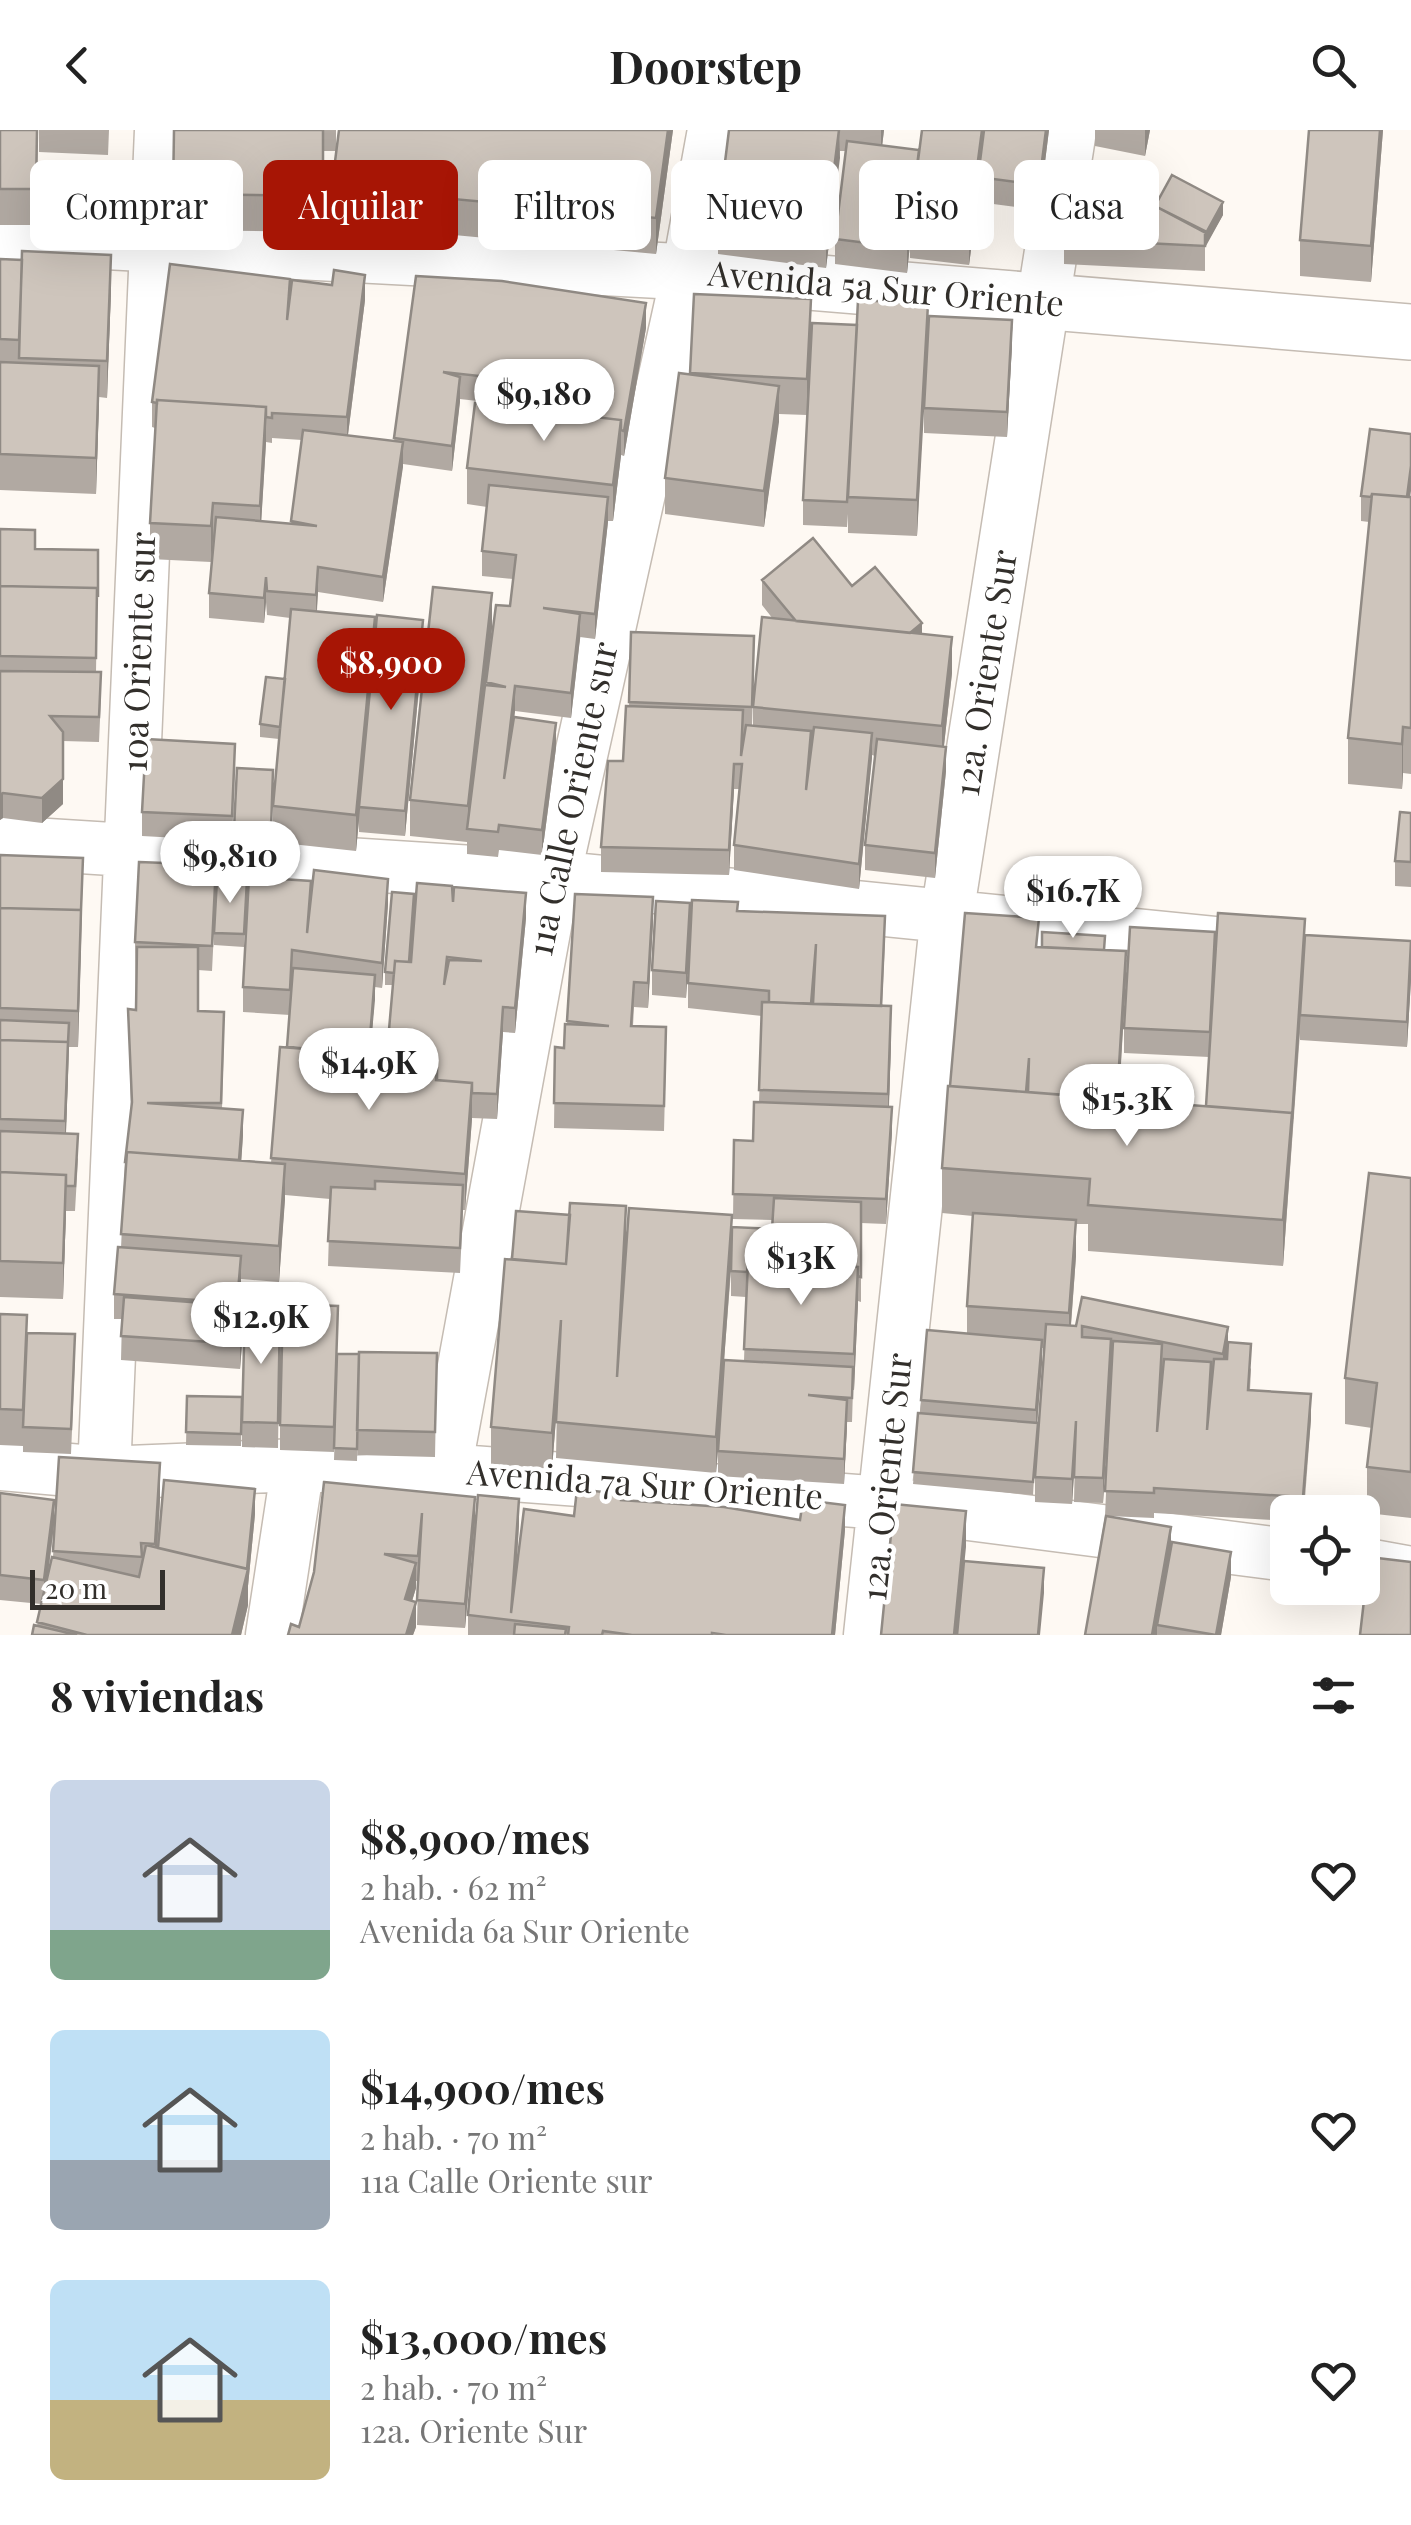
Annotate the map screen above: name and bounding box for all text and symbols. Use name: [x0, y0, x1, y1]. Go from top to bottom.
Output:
text: Doorstep: [609, 35, 802, 95]
icon: back: [50, 38, 105, 93]
icon: search: [1306, 38, 1361, 93]
chip: Comprar: [30, 160, 243, 250]
chip: Alquilar: [263, 160, 458, 250]
chip: Filtros: [478, 160, 651, 250]
chip: Nuevo: [671, 160, 839, 250]
chip: Piso: [859, 160, 994, 250]
chip: Casa: [1014, 160, 1159, 250]
street label: Avenida 5a Sur Oriente: [705, 247, 1066, 325]
pin: $9,180: [463, 359, 625, 444]
text: $9,180: [496, 370, 592, 413]
street label: 10a Oriente sur: [109, 531, 164, 773]
street label: 12a. Oriente Sur: [941, 546, 1026, 799]
pin: $8,900: [310, 628, 472, 713]
street label: 11a Calle Oriente sur: [514, 637, 627, 960]
text: $8,900: [339, 639, 443, 682]
pin: $9,810: [149, 821, 311, 906]
text: $9,810: [182, 832, 278, 875]
pin: $16.7K: [992, 856, 1154, 941]
text: $16.7K: [1026, 867, 1120, 910]
pin: $14.9K: [288, 1028, 450, 1113]
text: $14.9K: [321, 1039, 417, 1082]
pin: $15.3K: [1046, 1064, 1208, 1149]
text: $15.3K: [1081, 1075, 1173, 1118]
pin: $13K: [742, 1223, 860, 1308]
text: $13K: [767, 1234, 835, 1277]
pin: $12.9K: [180, 1282, 342, 1367]
text: $12.9K: [213, 1293, 309, 1336]
street label: 12a. Oriente Sur: [848, 1350, 921, 1603]
street label: Avenida 7a Sur Oriente: [464, 1447, 825, 1518]
map controls: [1270, 1495, 1380, 1605]
button: locate: [1270, 1495, 1380, 1605]
scale bar: [30, 1565, 165, 1610]
text: 20 m: [45, 1569, 107, 1606]
text: 8 viviendas: [50, 1667, 264, 1723]
icon: filters: [1306, 1668, 1361, 1723]
text: $8,900/mes: [360, 1809, 590, 1865]
icon: home: [130, 1820, 250, 1940]
icon: heart: [1306, 1853, 1361, 1908]
text: 2 hab. · 62 m²: [360, 1865, 547, 1908]
text: Avenida 6a Sur Oriente: [360, 1908, 690, 1951]
text: $14,900/mes: [360, 2059, 605, 2115]
icon: home: [130, 2070, 250, 2190]
icon: heart: [1306, 2103, 1361, 2158]
text: 2 hab. · 70 m²: [360, 2115, 547, 2158]
text: 11a Calle Oriente sur: [360, 2158, 653, 2201]
text: $13,000/mes: [360, 2309, 607, 2365]
icon: home: [130, 2320, 250, 2440]
icon: heart: [1306, 2353, 1361, 2408]
text: 2 hab. · 70 m²: [360, 2365, 547, 2408]
text: 12a. Oriente Sur: [360, 2408, 587, 2451]

